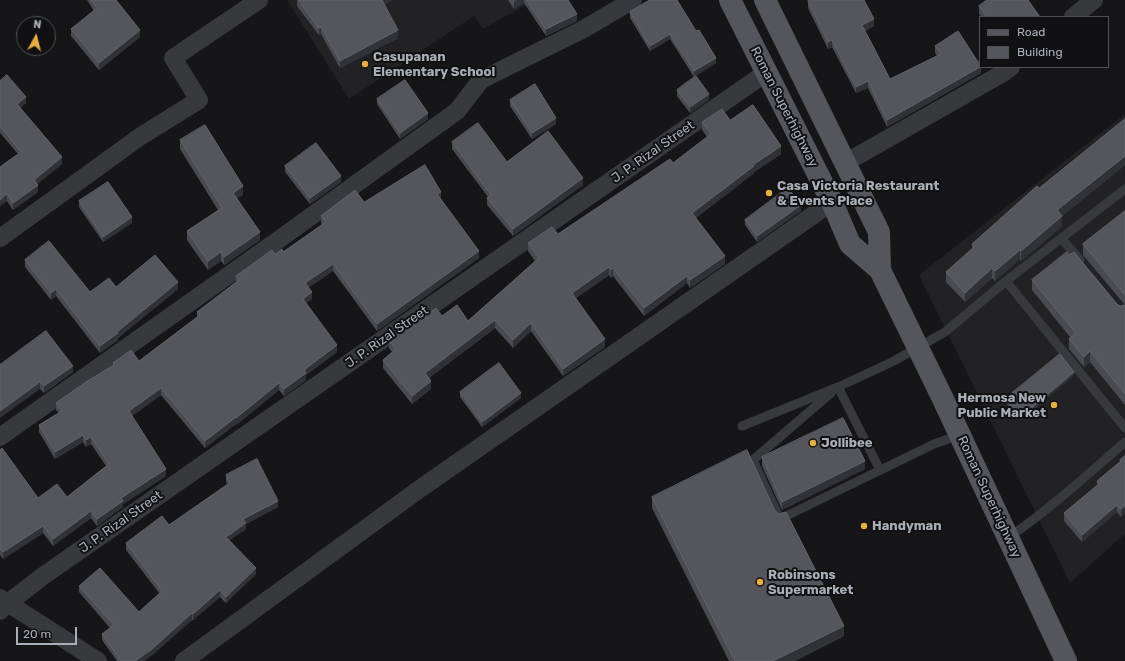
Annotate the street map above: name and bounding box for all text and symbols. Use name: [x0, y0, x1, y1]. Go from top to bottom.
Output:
north arrow: [16, 16, 56, 56]
legend: [979, 16, 1109, 68]
text: N: [33, 18, 42, 32]
text: Road: [1017, 25, 1045, 39]
street label: Roman Superhighway: [747, 44, 821, 170]
text: Building: [1017, 45, 1063, 59]
place label: Casupanan Elementary School: [373, 49, 495, 80]
marker: Casupanan Elementary School: [360, 59, 370, 69]
street label: J. P. Rizal Street: [609, 118, 697, 186]
place label: Casa Victoria Restaurant & Events Place: [777, 178, 939, 209]
marker: Casa Victoria Restaurant & Events Place: [764, 188, 774, 198]
street label: J. P. Rizal Street: [343, 303, 431, 371]
place label: Hermosa New Public Market: [957, 390, 1046, 421]
marker: Hermosa New Public Market: [1049, 400, 1059, 410]
street label: Roman Superhighway: [954, 434, 1024, 560]
place label: Jollibee: [821, 435, 872, 451]
marker: Jollibee: [808, 438, 818, 448]
street label: J. P. Rizal Street: [77, 488, 165, 556]
place label: Handyman: [872, 518, 942, 534]
marker: Handyman: [859, 521, 869, 531]
place label: Robinsons Supermarket: [768, 567, 853, 598]
marker: Robinsons Supermarket: [755, 577, 765, 587]
scale bar: [18, 619, 79, 645]
text: 20 m: [23, 627, 51, 641]

